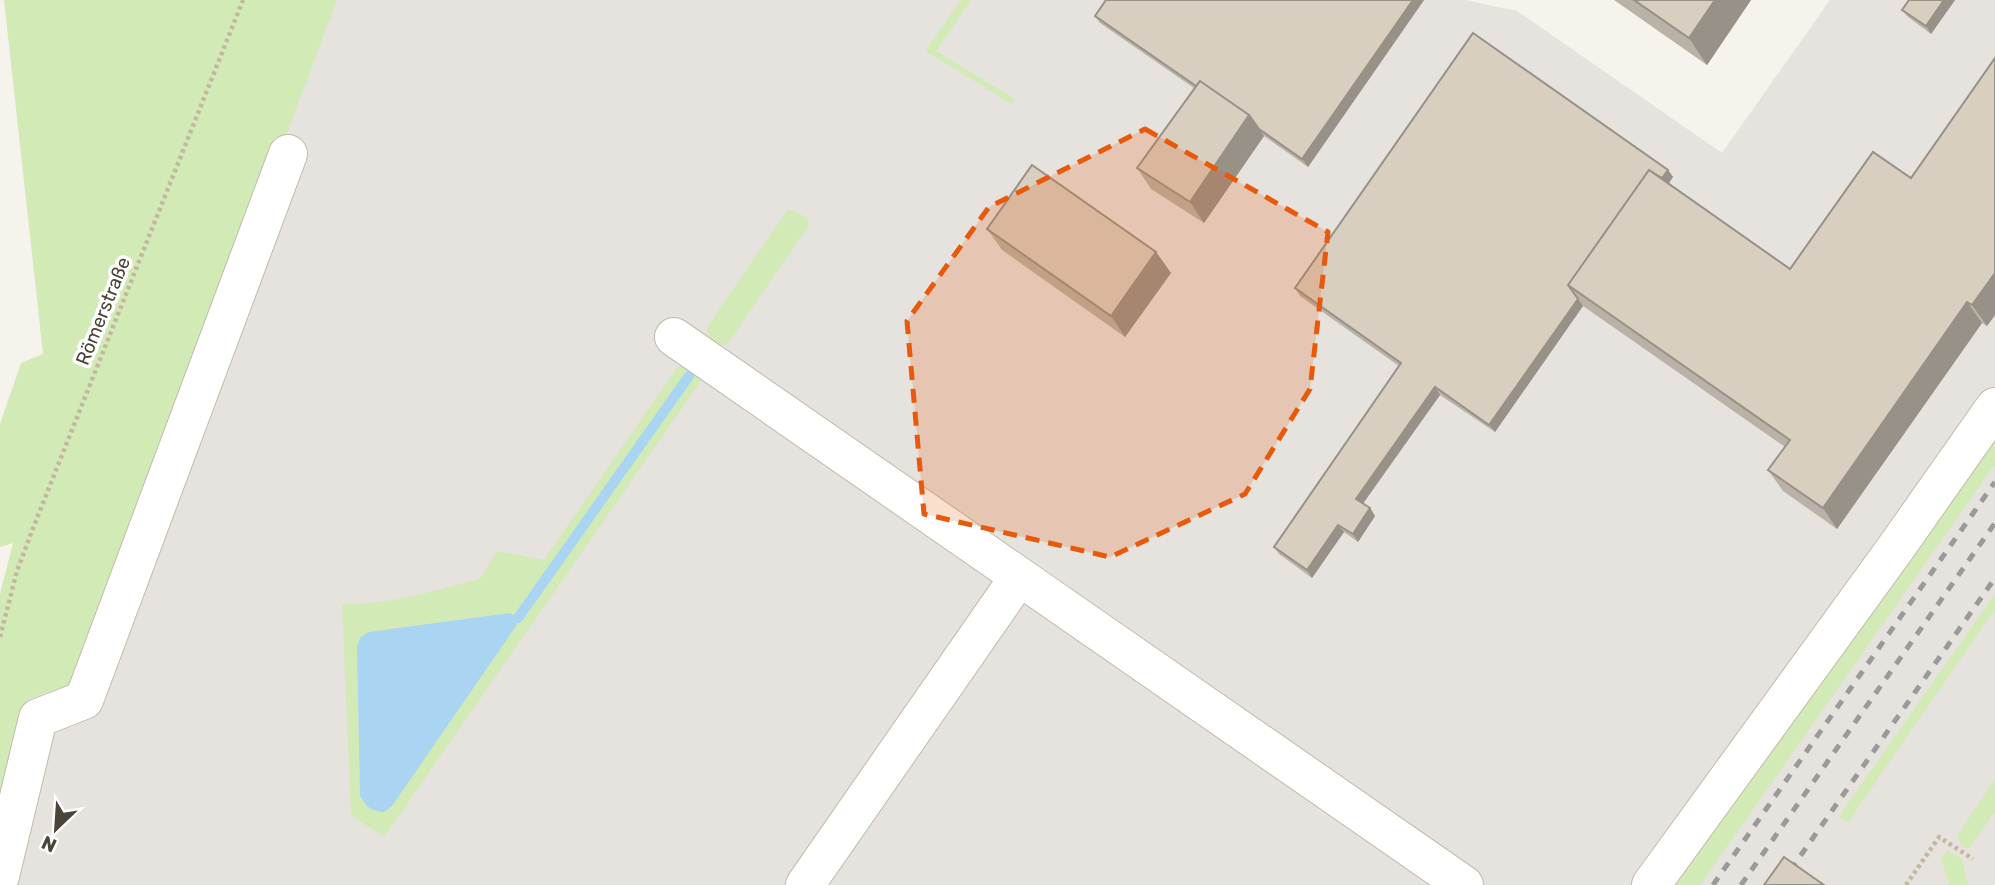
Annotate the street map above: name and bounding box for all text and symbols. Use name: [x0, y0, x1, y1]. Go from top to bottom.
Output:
street label: Römerstraße: [71, 254, 135, 368]
north arrow: [21, 794, 91, 864]
text: N: [38, 831, 60, 857]

